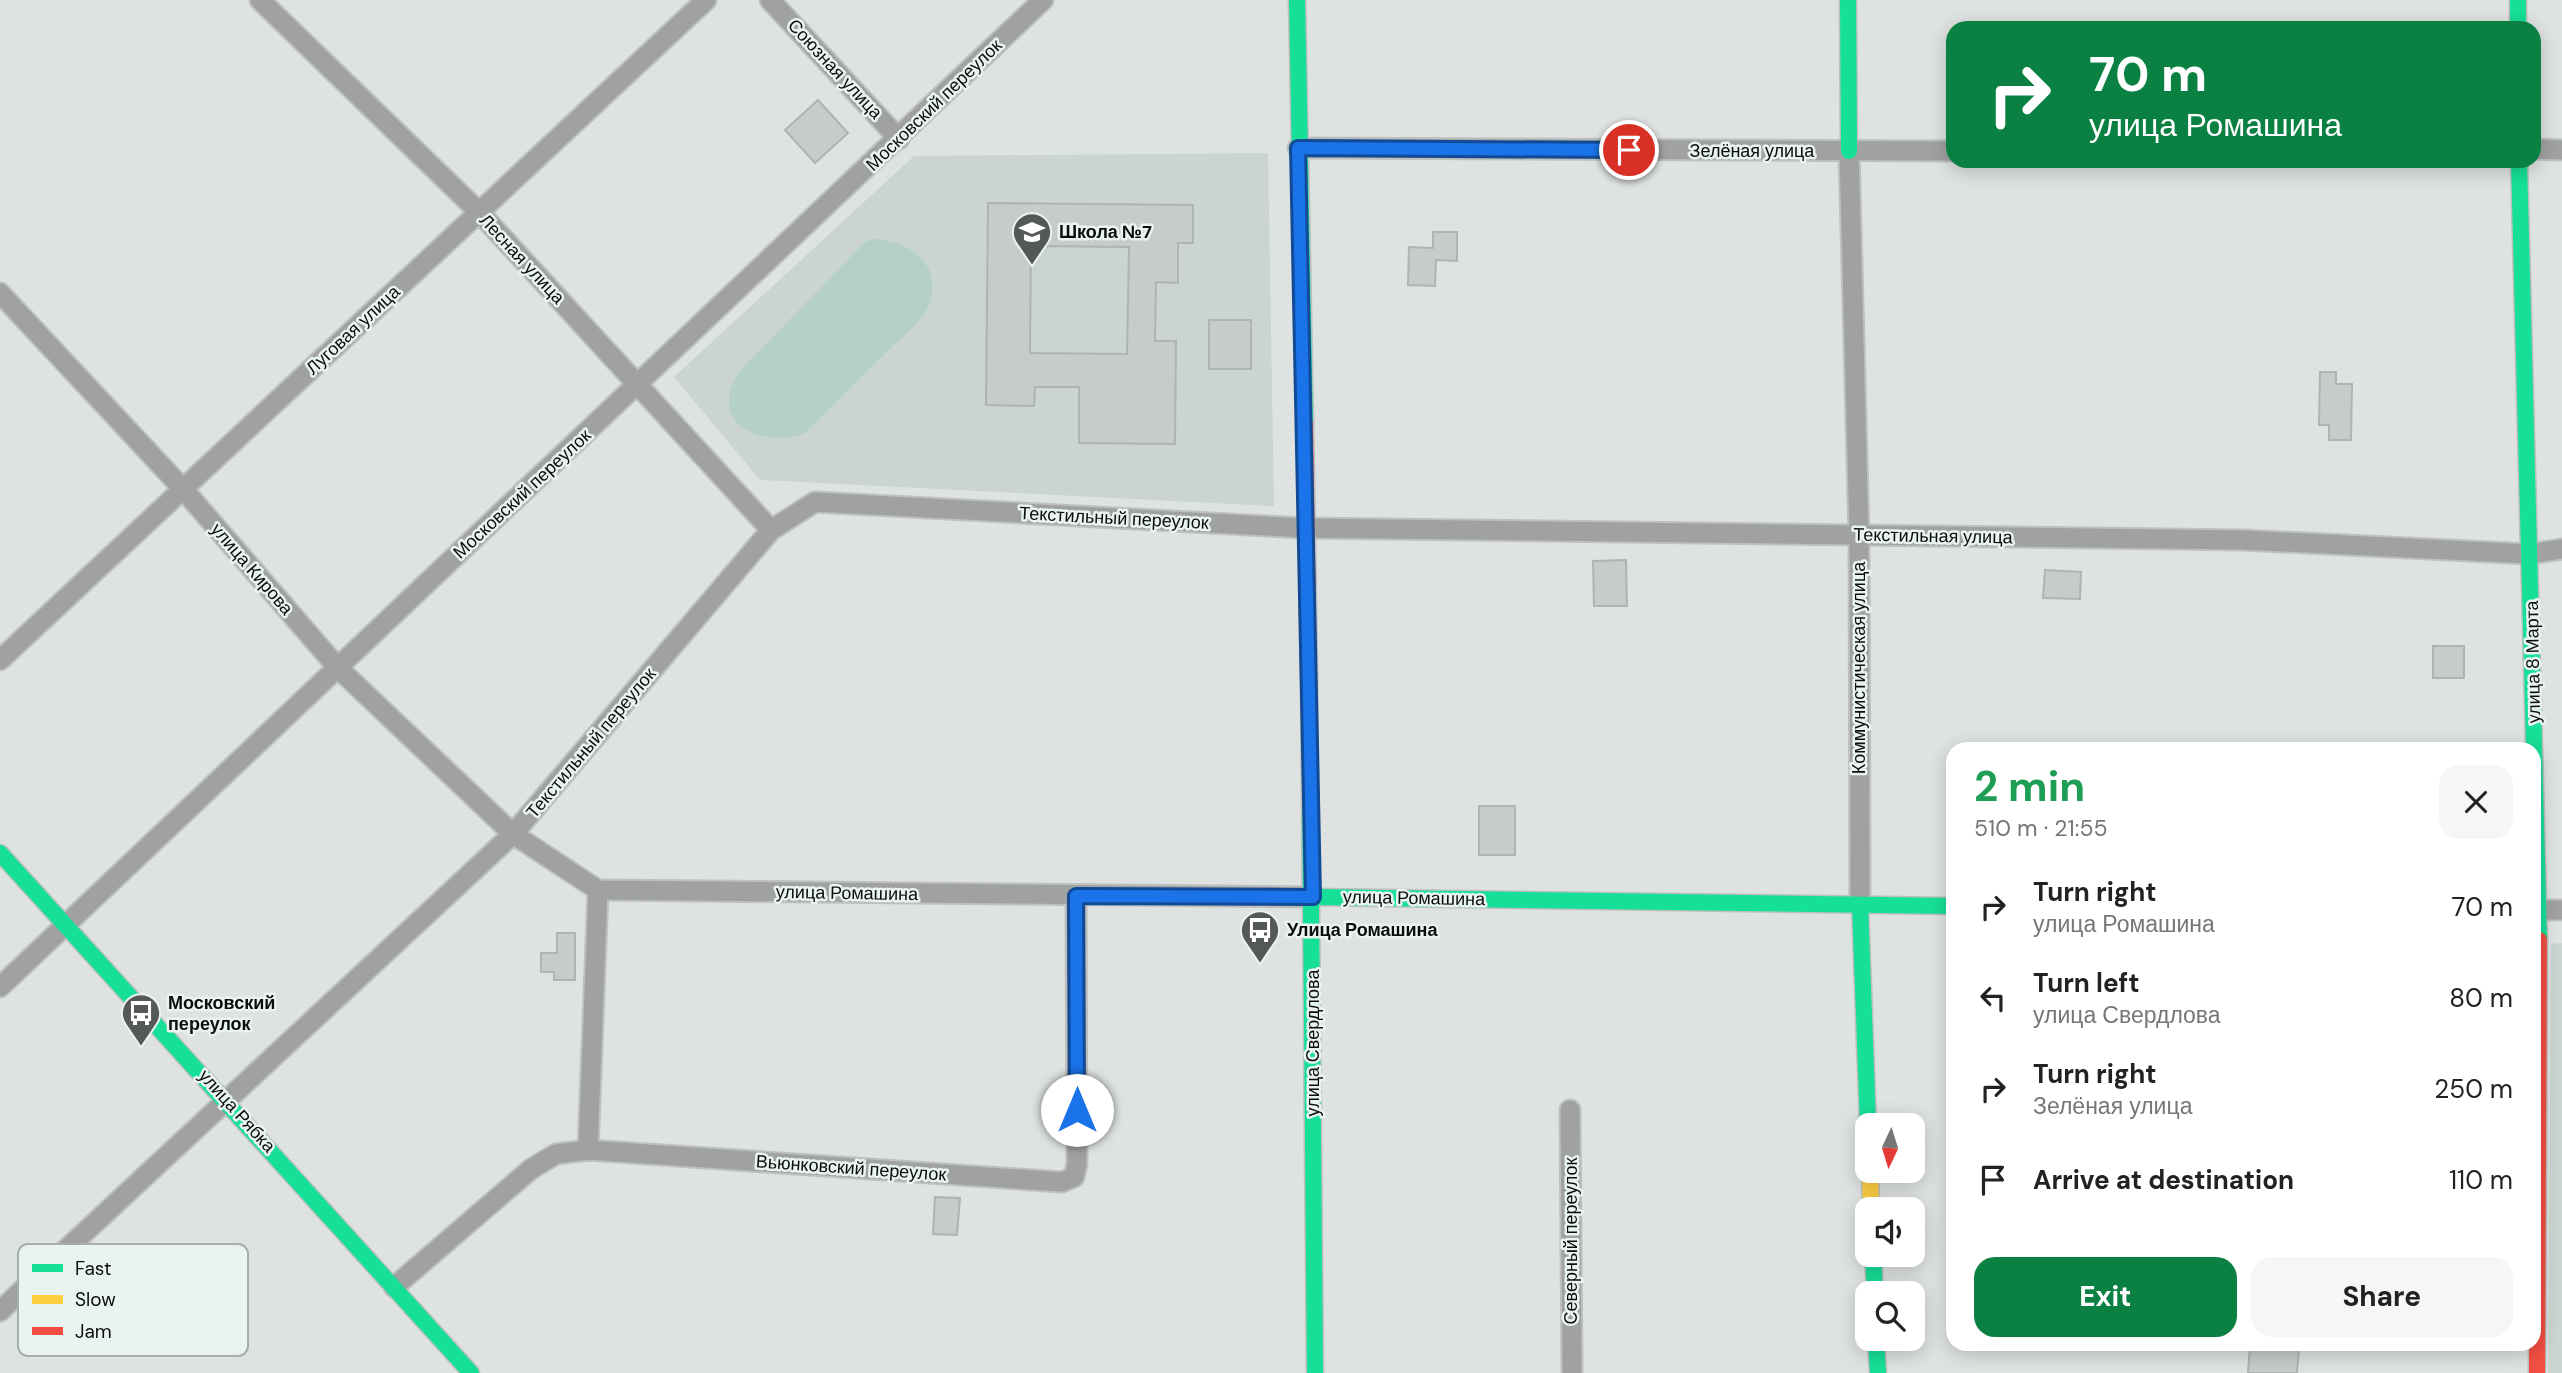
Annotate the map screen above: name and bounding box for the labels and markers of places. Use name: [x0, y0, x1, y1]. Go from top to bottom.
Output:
pin: [1599, 120, 1659, 180]
school or university icon: Школа №7: [1011, 211, 1053, 266]
place label: Школа №7: [1059, 220, 1152, 244]
bus stop icon: Улица Ромашина: [1239, 909, 1281, 964]
place label: Улица Ромашина: [1287, 918, 1438, 942]
place label: Московский переулок: [168, 991, 275, 1036]
bus stop icon: Московский переулок: [120, 992, 162, 1047]

